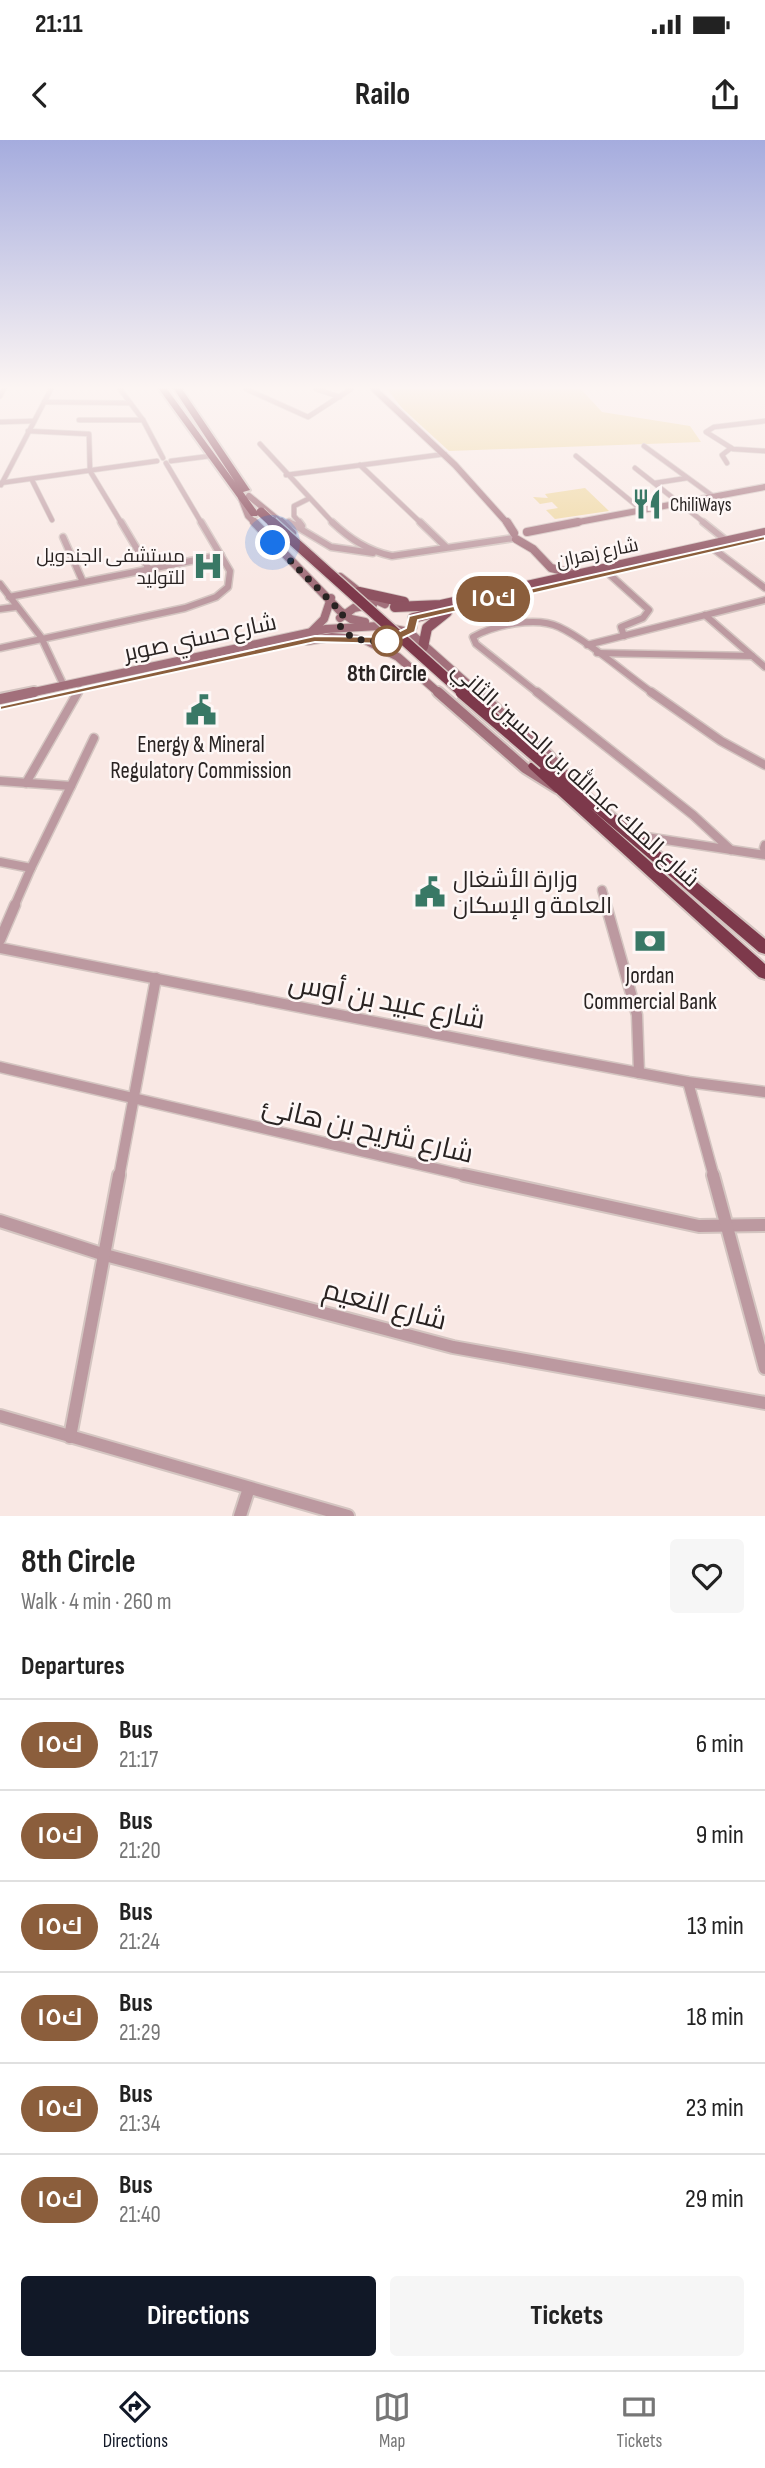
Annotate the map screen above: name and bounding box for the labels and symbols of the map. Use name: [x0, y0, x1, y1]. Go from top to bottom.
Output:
restaurant icon: ChiliWays: [630, 487, 664, 521]
place label: ChiliWays: [670, 494, 732, 517]
your location: [255, 525, 290, 560]
street label: شارع زهران: [554, 534, 641, 574]
place label: مستشفى الجندويل للتوليد: [36, 545, 185, 590]
hospital icon: مستشفى الجندويل للتوليد: [191, 549, 225, 583]
line badge: ك١٥: [453, 576, 533, 622]
street label: شارع حسني صوبر: [119, 608, 280, 671]
marker: 8th Circle: [372, 626, 402, 656]
street label: شارع الملك عبدالله بن الحسين الثاني: [444, 655, 706, 896]
place label: 8th Circle: [347, 660, 427, 688]
public building icon: Energy & Mineral Regulatory Commission: [184, 693, 218, 727]
place label: Energy & Mineral Regulatory Commission: [110, 731, 292, 785]
place label: وزارة الأشغال العامة و الإسكان: [453, 866, 612, 920]
public building icon: وزارة الأشغال العامة و الإسكان: [413, 875, 447, 909]
bank icon: Jordan Commercial Bank: [633, 924, 667, 958]
place label: Jordan Commercial Bank: [583, 962, 717, 1016]
street label: شارع عبيد بن أوس: [286, 964, 488, 1038]
street label: شارع شريح بن هانئ: [259, 1090, 477, 1172]
street label: شارع النعيم: [319, 1273, 450, 1340]

